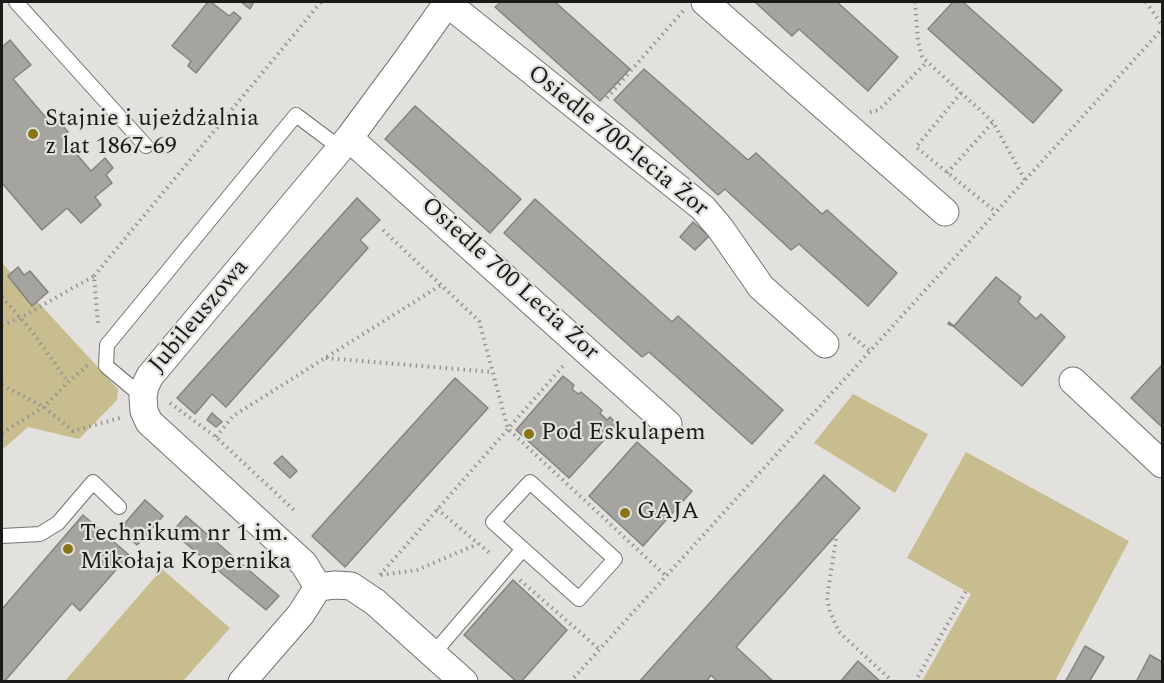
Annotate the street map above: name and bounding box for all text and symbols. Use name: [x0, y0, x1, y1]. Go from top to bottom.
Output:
street label: Osiedle 700-lecia Żor: [521, 60, 713, 224]
place label: Stajnie i ujeżdżalnia z lat 1867-69: [45, 106, 259, 162]
marker: Stajnie i ujeżdżalnia z lat 1867-69: [26, 127, 40, 141]
street label: Osiedle 700 Lecia Żor: [414, 192, 604, 368]
street label: Jubileuszowa: [144, 254, 256, 380]
place label: Pod Eskulapem: [541, 420, 706, 448]
marker: Pod Eskulapem: [522, 427, 536, 441]
place label: GAJA: [637, 499, 699, 527]
marker: GAJA: [618, 506, 632, 520]
place label: Technikum nr 1 im. Mikołaja Kopernika: [80, 521, 291, 577]
marker: Technikum nr 1 im. Mikołaja Kopernika: [61, 542, 75, 556]

